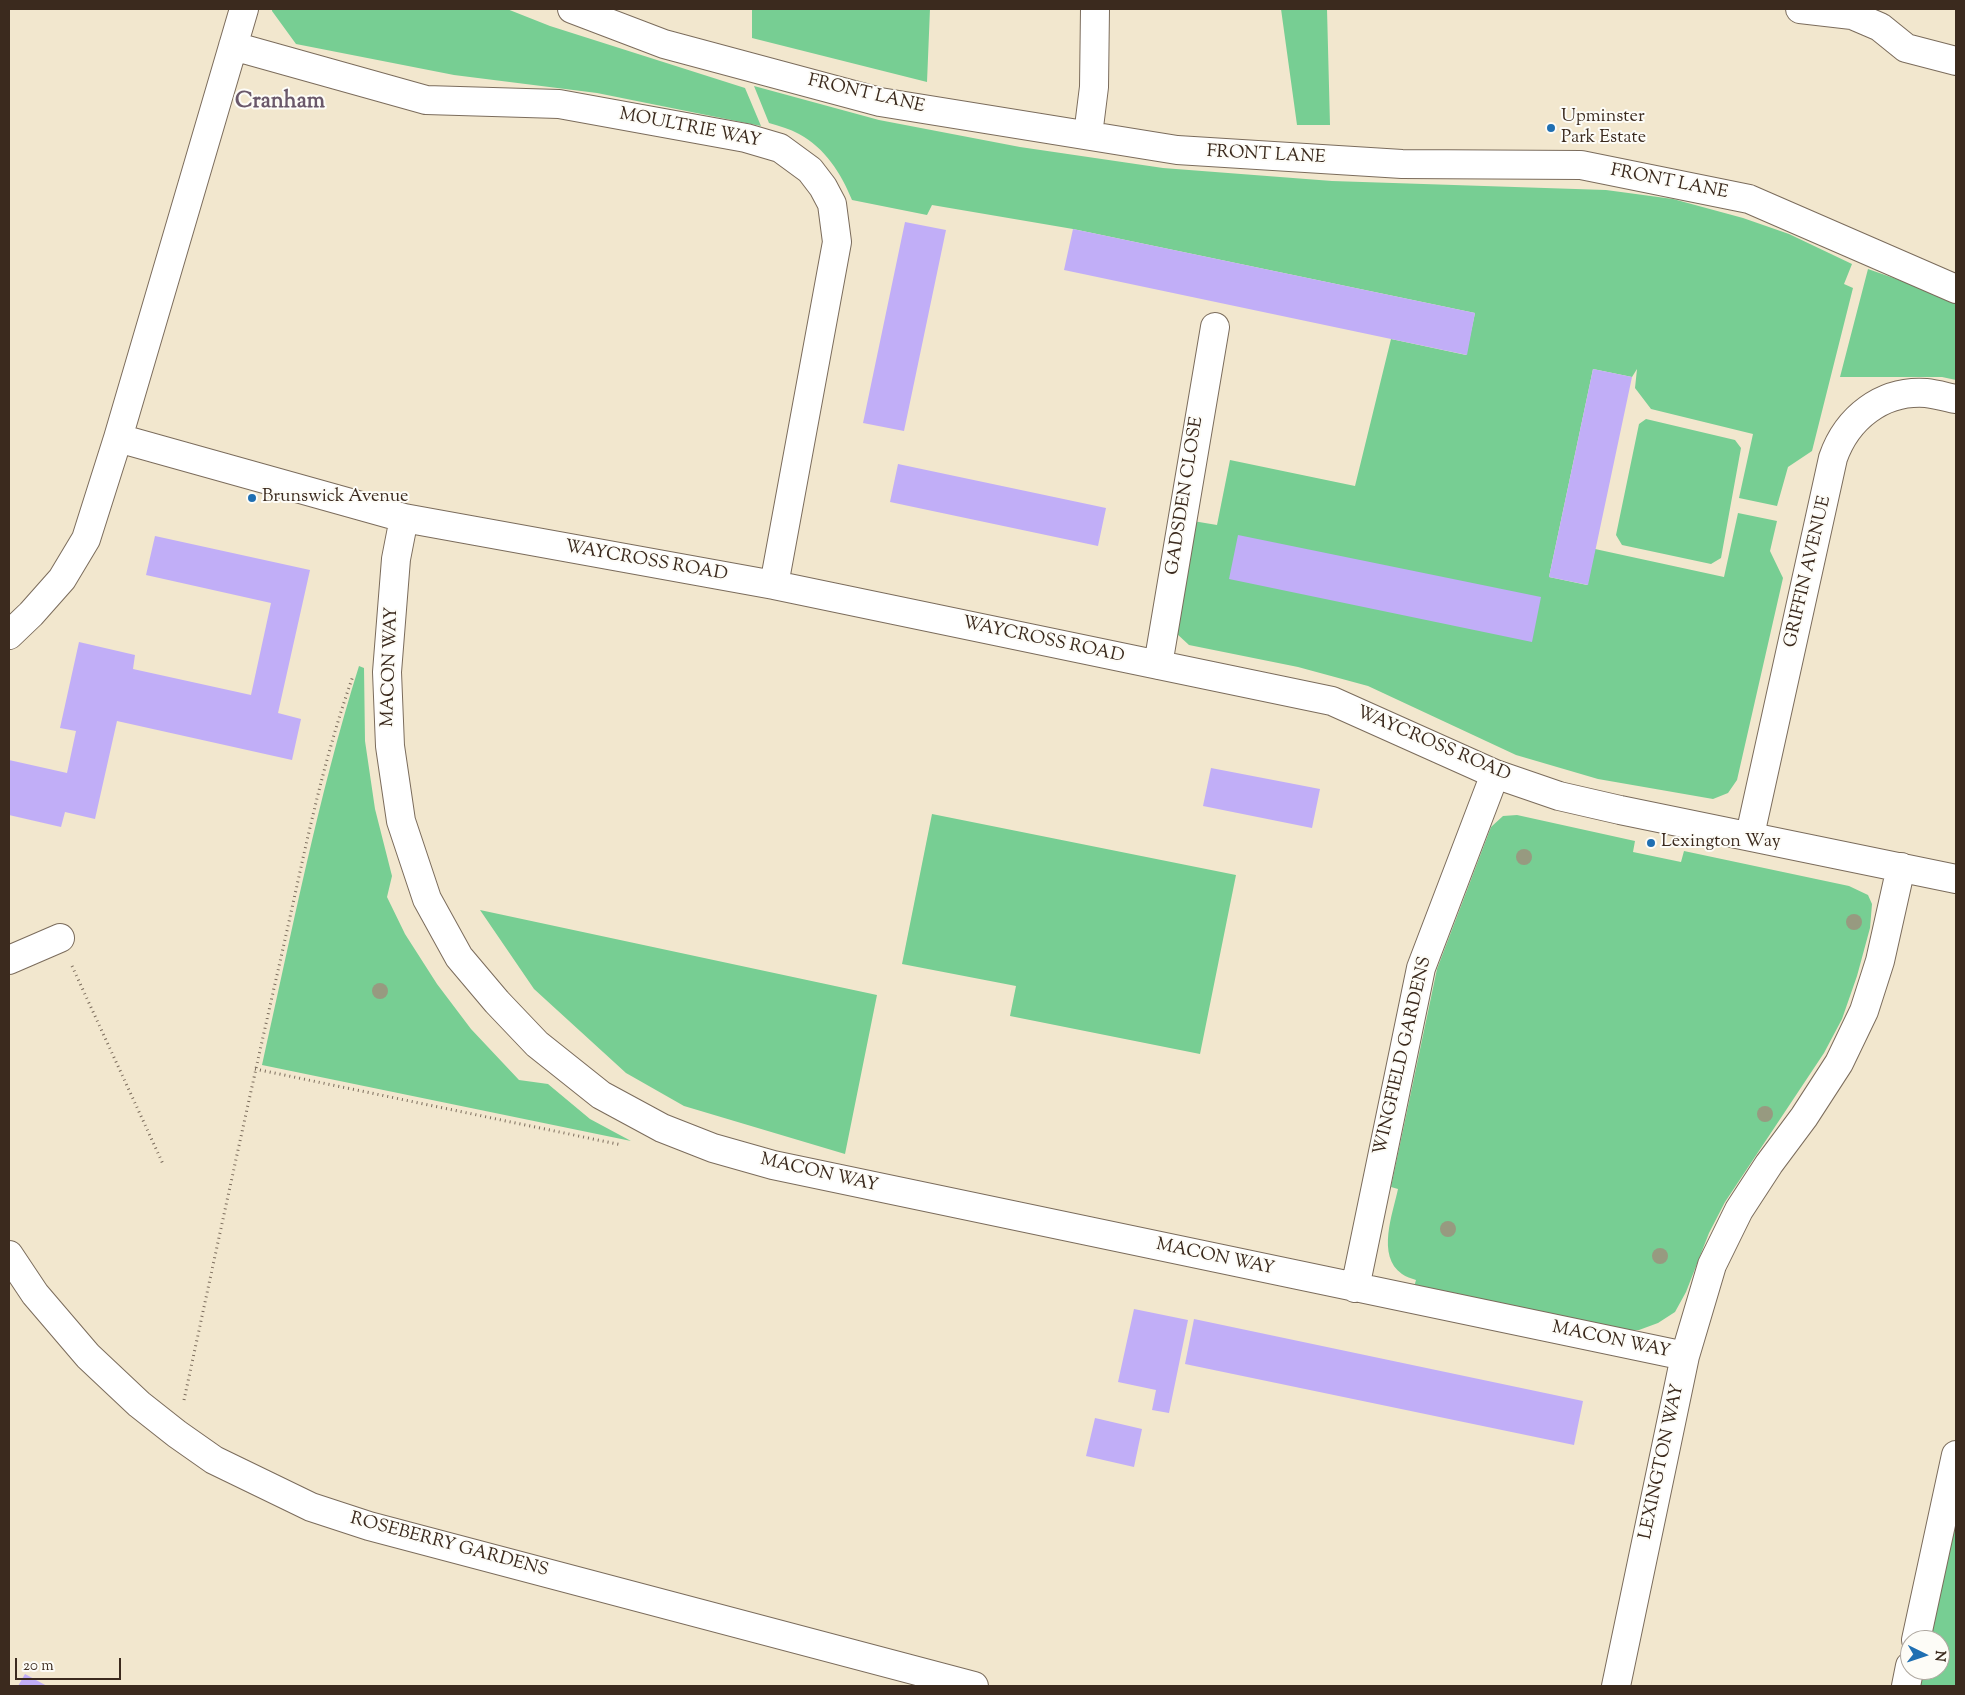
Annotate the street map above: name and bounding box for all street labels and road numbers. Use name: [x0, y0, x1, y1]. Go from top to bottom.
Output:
street label: FRONT LANE: [806, 71, 926, 119]
street label: MOULTRIE WAY: [617, 105, 763, 153]
street label: FRONT LANE: [1206, 142, 1326, 170]
street label: FRONT LANE: [1609, 161, 1729, 205]
street label: GADSDEN CLOSE: [1163, 415, 1209, 577]
street label: GRIFFIN AVENUE: [1781, 494, 1837, 650]
street label: WAYCROSS ROAD: [563, 537, 729, 587]
street label: MACON WAY: [378, 606, 404, 728]
street label: WAYCROSS ROAD: [960, 613, 1126, 669]
street label: WAYCROSS ROAD: [1353, 703, 1513, 787]
street label: WINGFIELD GARDENS: [1371, 955, 1437, 1157]
street label: MACON WAY: [758, 1150, 880, 1198]
street label: MACON WAY: [1154, 1235, 1276, 1281]
street label: MACON WAY: [1550, 1318, 1672, 1364]
street label: LEXINGTON WAY: [1636, 1382, 1690, 1542]
street label: ROSEBERRY GARDENS: [348, 1509, 550, 1583]

